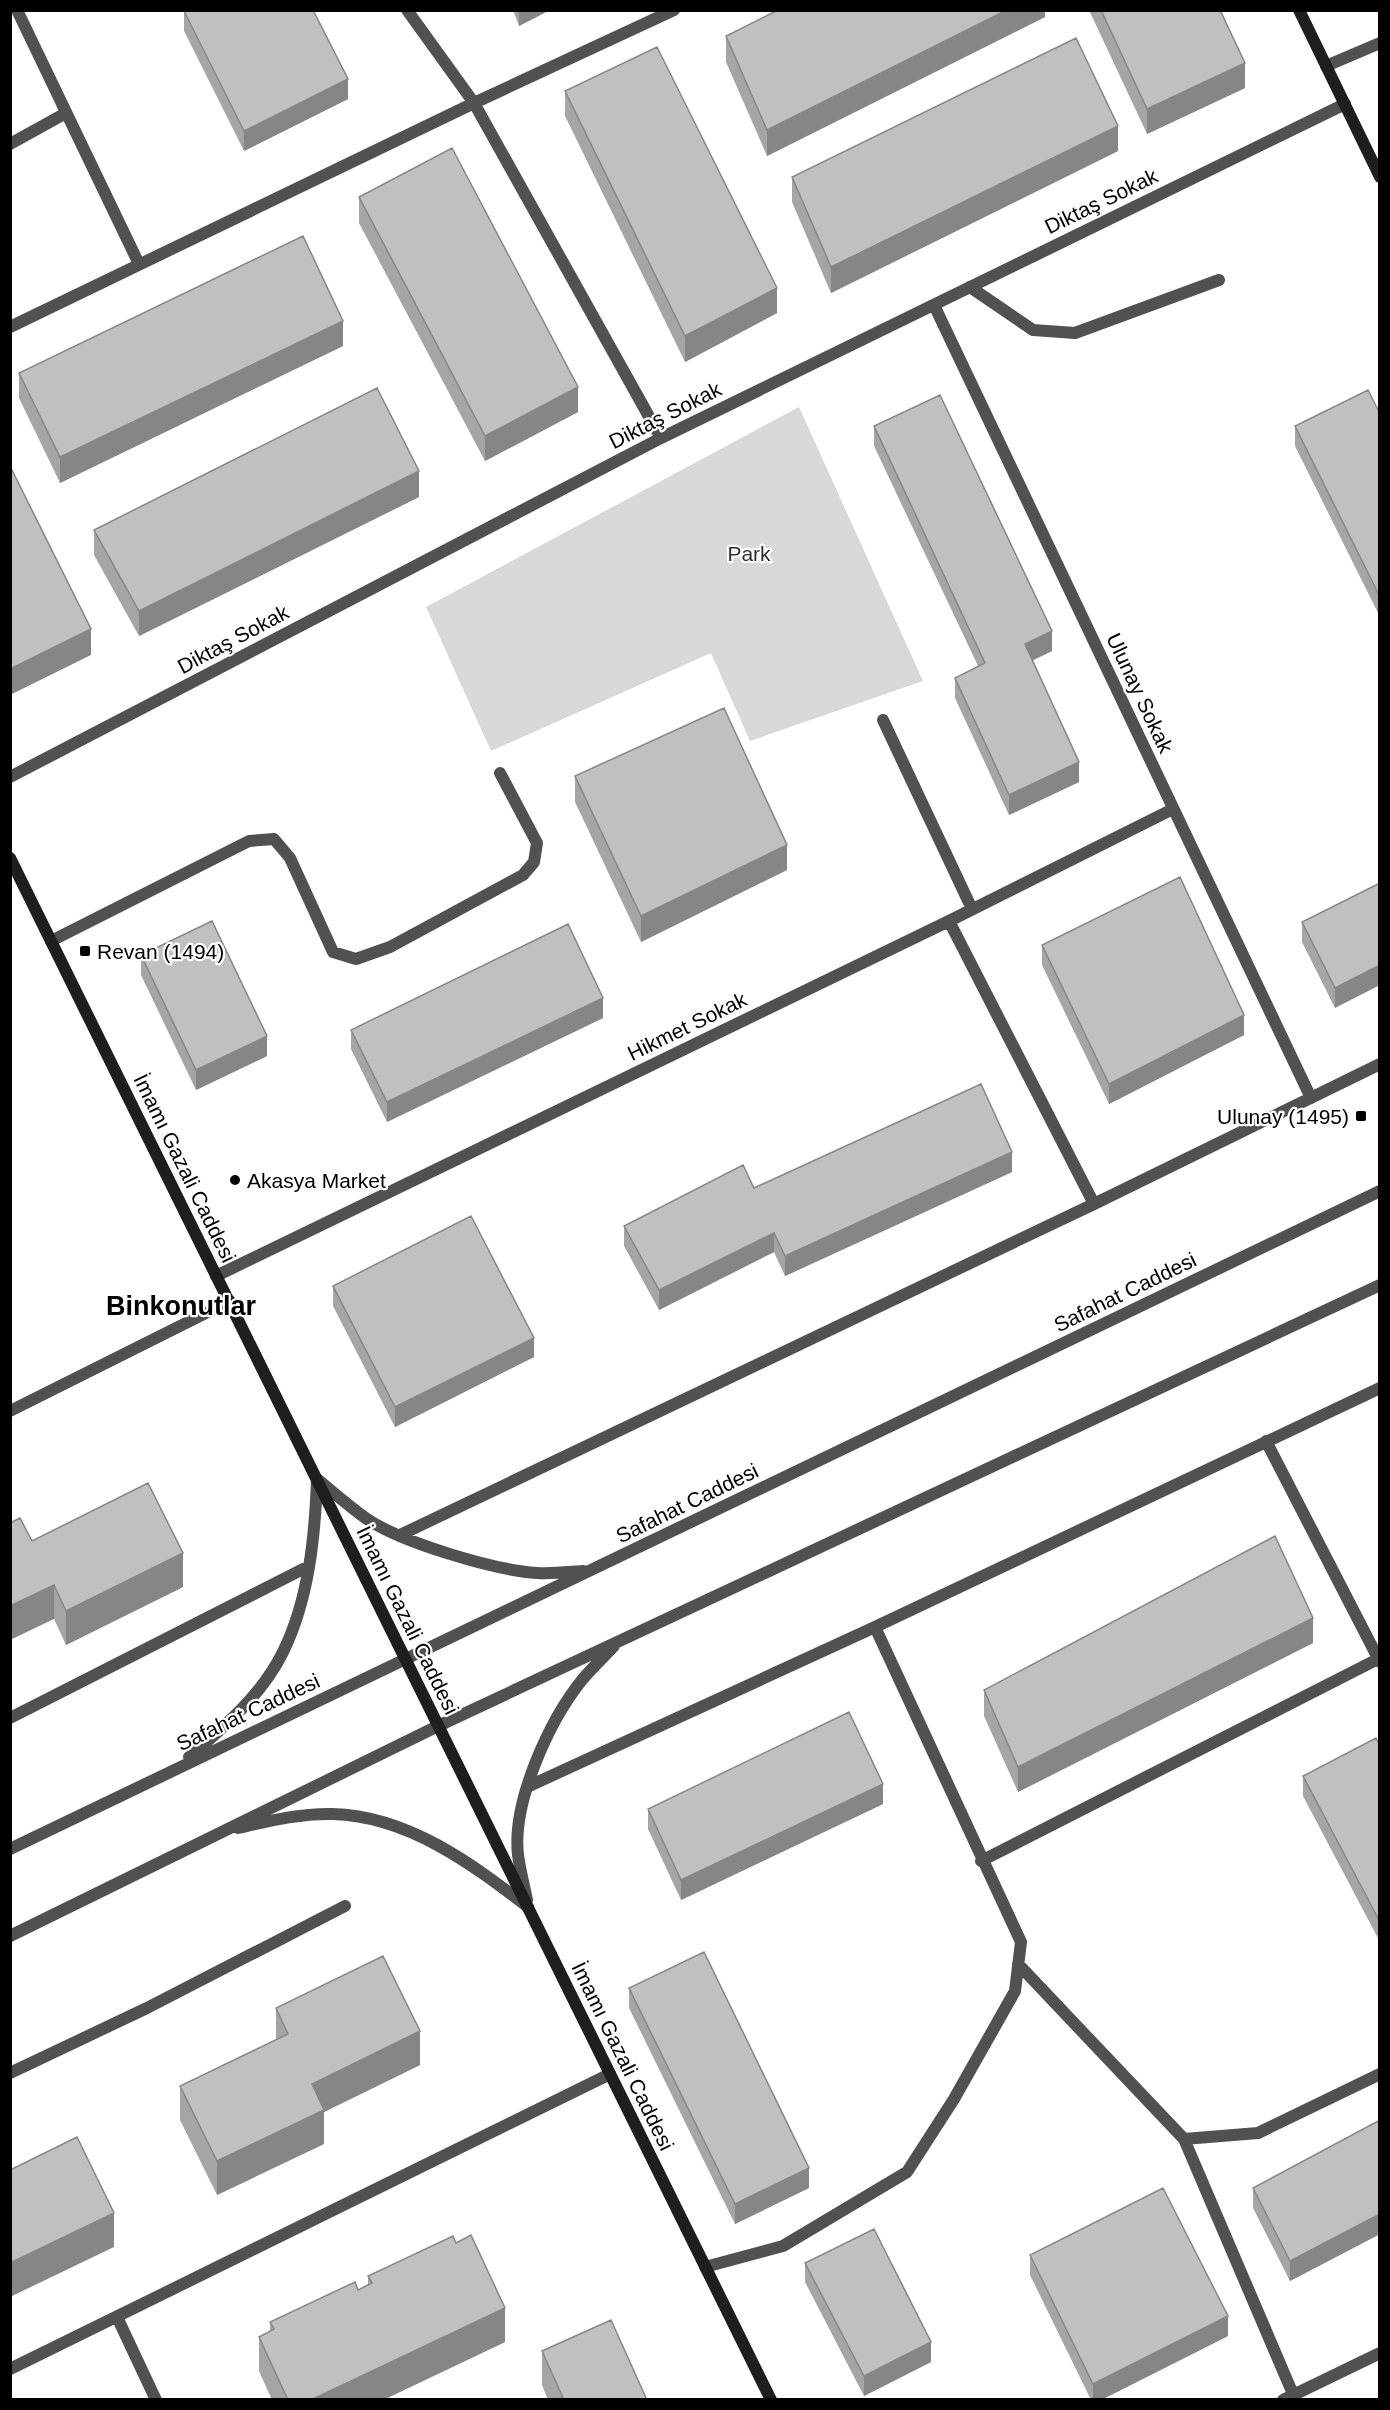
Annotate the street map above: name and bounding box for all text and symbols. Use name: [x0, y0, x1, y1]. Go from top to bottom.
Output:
street label: Diktaş Sokak: [1041, 164, 1162, 238]
street label: Diktaş Sokak: [605, 377, 725, 453]
park label: Park: [727, 542, 771, 565]
street label: Diktaş Sokak: [173, 600, 293, 678]
street label: Ulunay Sokak: [1102, 629, 1178, 757]
place label: Revan (1494): [97, 940, 224, 963]
marker: Revan (1494): [78, 944, 92, 958]
street label: Hikmet Sokak: [624, 987, 751, 1065]
street label: İmamı Gazali Caddesi: [129, 1070, 241, 1266]
place label: Ulunay (1495): [1217, 1105, 1349, 1128]
marker: Ulunay (1495): [1354, 1109, 1368, 1123]
place label: Akasya Market: [247, 1169, 386, 1192]
marker: Akasya Market: [228, 1173, 242, 1187]
street label: Safahat Caddesi: [1050, 1248, 1200, 1336]
district label: Binkonutlar: [106, 1291, 256, 1321]
street label: Safahat Caddesi: [612, 1459, 762, 1547]
street label: İmamı Gazali Caddesi: [352, 1522, 464, 1718]
street label: Safahat Caddesi: [173, 1669, 323, 1755]
street label: İmamı Gazali Caddesi: [567, 1958, 679, 2154]

